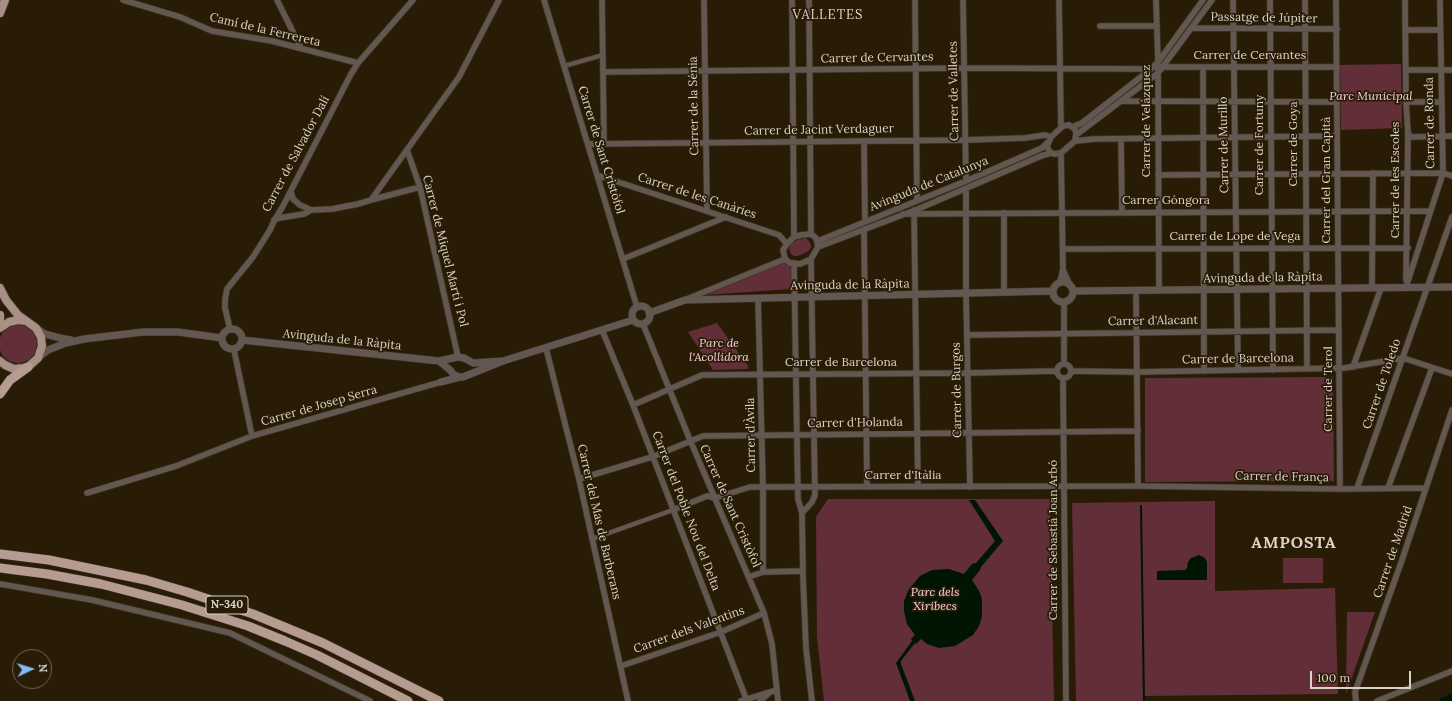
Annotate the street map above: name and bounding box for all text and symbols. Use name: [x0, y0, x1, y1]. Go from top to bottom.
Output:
district label: VALLETES: [793, 7, 863, 23]
street label: Camí de la Ferrereta: [208, 10, 322, 50]
street label: Passatge de Júpiter: [1210, 10, 1318, 26]
street label: Carrer de Valletes: [946, 41, 962, 141]
street label: Carrer de Cervantes: [1194, 49, 1306, 63]
street label: Carrer de Cervantes: [821, 50, 933, 66]
street label: Carrer de la Sénia: [686, 56, 702, 156]
street label: Carrer de Velàzquez: [1140, 65, 1154, 177]
street label: Carrer de Ronda: [1422, 77, 1438, 169]
street label: Carrer de Sant Cristòfol: [575, 84, 627, 216]
park label: Parc Municipal: [1329, 90, 1413, 104]
street label: Carrer de Salvador Dalí: [259, 94, 333, 214]
street label: Carrer de Fortuny: [1253, 95, 1267, 195]
street label: Carrer de Murillo: [1216, 96, 1232, 194]
street label: Carrer de Goya: [1287, 101, 1301, 187]
street label: Carrer del Gran Capità: [1320, 117, 1334, 243]
street label: Carrer de Jacint Verdaguer: [744, 121, 894, 139]
street label: Carrer de les Escoles: [1389, 122, 1403, 238]
street label: Avinguda de Catalunya: [868, 154, 990, 214]
street label: Carrer de les Canàries: [636, 170, 758, 222]
street label: Carrer de Miquel Martí i Pol: [419, 174, 471, 328]
street label: Carrer Góngora: [1122, 194, 1210, 208]
street label: Carrer de Lope de Vega: [1170, 230, 1300, 244]
street label: Avinguda de la Ràpita: [1203, 270, 1323, 286]
street label: Avinguda de la Ràpita: [790, 277, 910, 293]
street label: Carrer d'Alacant: [1108, 313, 1198, 329]
street label: Avinguda de la Ràpita: [282, 327, 402, 353]
park label: Parc de l'Acollidora: [689, 337, 749, 365]
street label: Carrer de Toledo: [1360, 337, 1404, 431]
street label: Carrer de Burgos: [949, 342, 965, 438]
street label: Carrer de Terol: [1322, 346, 1336, 432]
street label: Carrer de Barcelona: [1182, 351, 1294, 367]
street label: Carrer de Barcelona: [785, 356, 897, 370]
street label: Carrer de Josep Serra: [259, 383, 379, 429]
street label: Carrer d'Àvila: [743, 397, 759, 473]
street label: Carrer d'Holanda: [807, 415, 903, 431]
street label: Carrer del Poble Nou del Delta: [649, 429, 723, 593]
street label: Carrer de Sant Cristòfol: [696, 442, 764, 570]
street label: Carrer del Mas de Barberans: [574, 443, 624, 601]
street label: Carrer de Sebastià Joan Arbó: [1047, 460, 1061, 620]
street label: Carrer d'Itàlia: [865, 469, 941, 483]
street label: Carrer de França: [1235, 469, 1329, 485]
street label: Carrer de Madrid: [1370, 504, 1416, 600]
district label: AMPOSTA: [1251, 533, 1337, 553]
park label: Parc dels Xiribecs: [911, 586, 959, 614]
road number: N-340: [206, 596, 248, 614]
street label: Carrer dels Valentins: [632, 603, 746, 657]
north arrow: [12, 649, 52, 689]
text: N: [36, 663, 50, 673]
scale bar: [1312, 663, 1413, 689]
text: 100 m: [1317, 670, 1350, 685]

